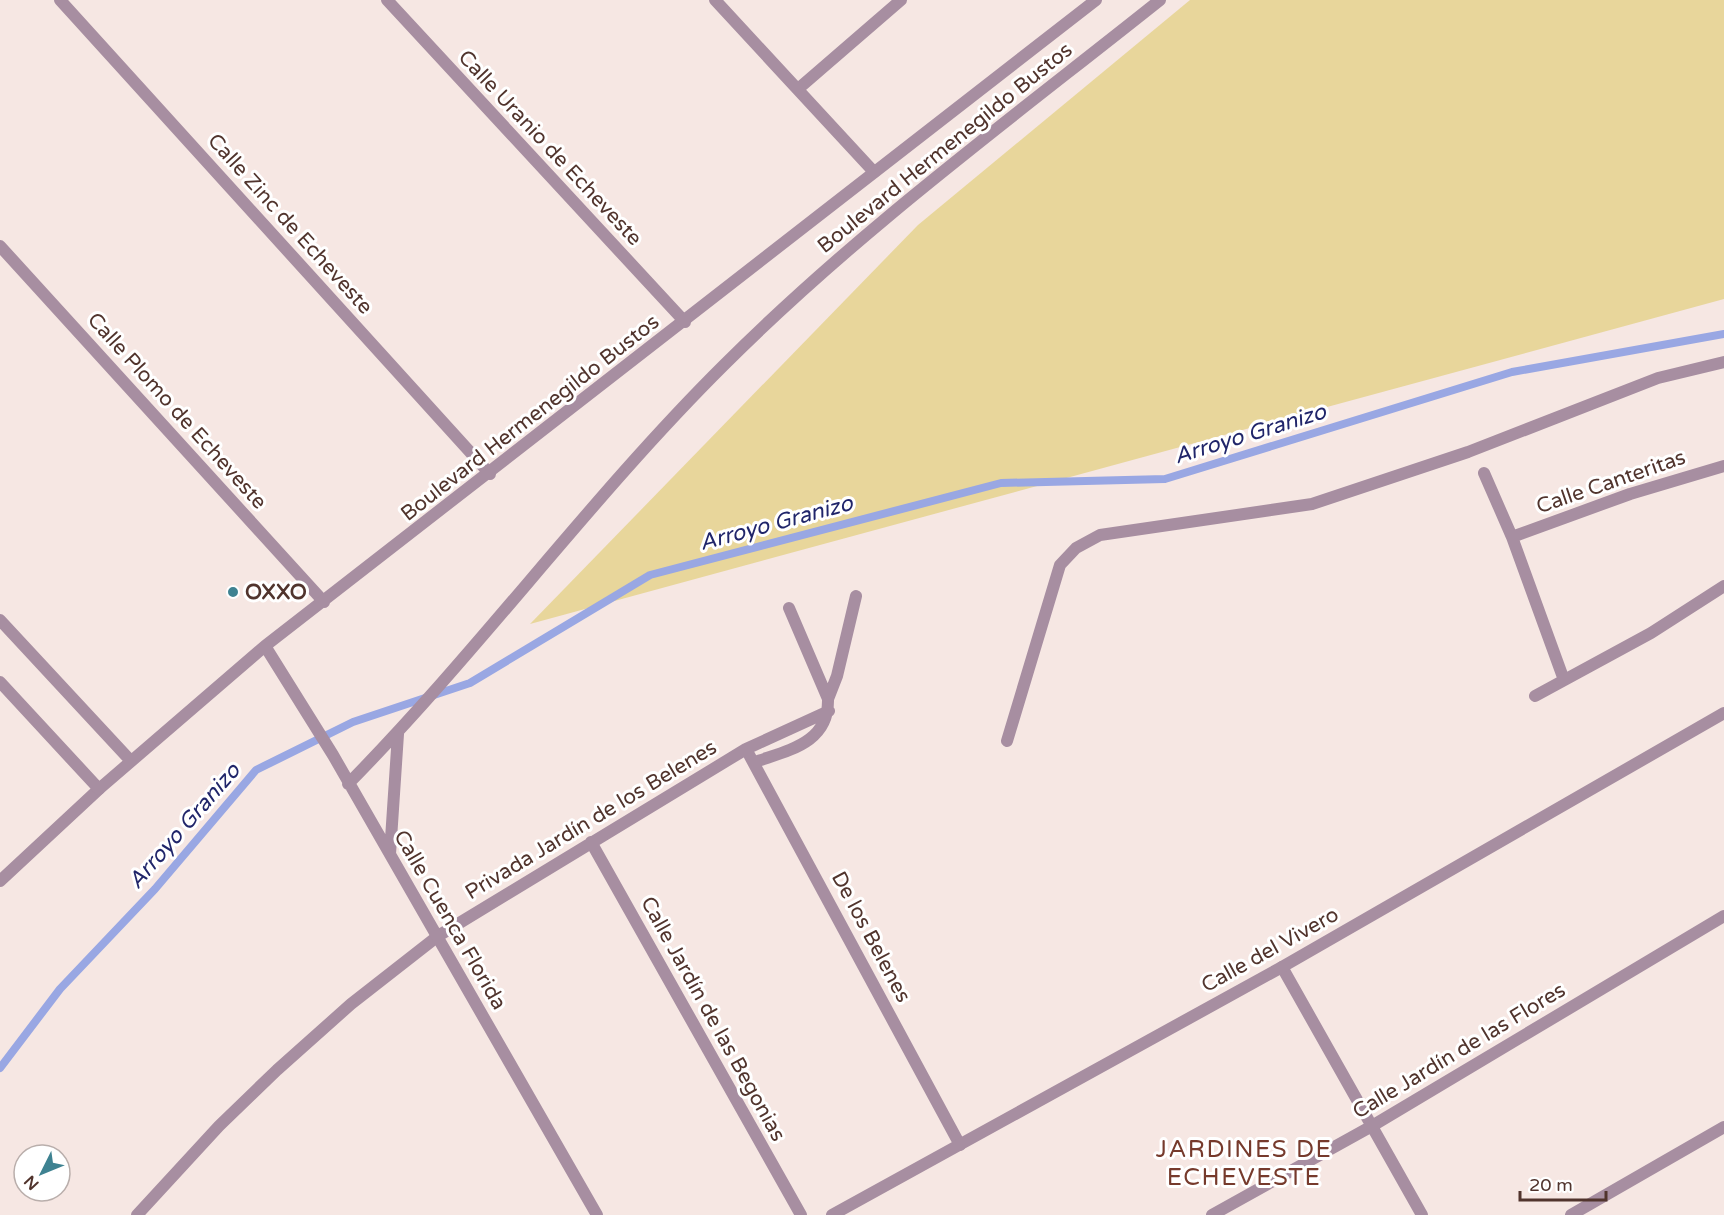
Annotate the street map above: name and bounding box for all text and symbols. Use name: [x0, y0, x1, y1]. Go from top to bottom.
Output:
street label: Boulevard Hermenegildo Bustos: [813, 37, 1077, 259]
street label: Calle Uranio de Echeveste: [453, 45, 647, 251]
street label: Calle Zinc de Echeveste: [202, 129, 378, 320]
street label: Calle Plomo de Echeveste: [82, 308, 272, 514]
street label: Boulevard Hermenegildo Bustos: [396, 309, 664, 527]
water label: Arroyo Granizo: [1171, 398, 1331, 469]
street label: Calle Canteritas: [1533, 445, 1689, 519]
water label: Arroyo Granizo: [697, 490, 857, 556]
place label: OXXO: [245, 580, 307, 605]
marker: OXXO: [226, 585, 240, 599]
street label: Privada Jardín de los Belenes: [461, 735, 721, 905]
water label: Arroyo Granizo: [123, 757, 247, 894]
street label: Calle Cuenca Florida: [388, 826, 512, 1014]
street label: De los Belenes: [826, 867, 916, 1007]
street label: Calle Jardín de las Begonias: [635, 892, 791, 1146]
street label: Calle del Vivero: [1197, 902, 1343, 998]
street label: Calle Jardín de las Flores: [1348, 978, 1570, 1124]
district label: JARDINES DE ECHEVESTE: [1156, 1135, 1332, 1192]
north arrow: [12, 1143, 72, 1203]
scale bar: [1520, 1164, 1606, 1202]
text: N: [20, 1171, 43, 1194]
text: 20 m: [1529, 1174, 1573, 1196]

